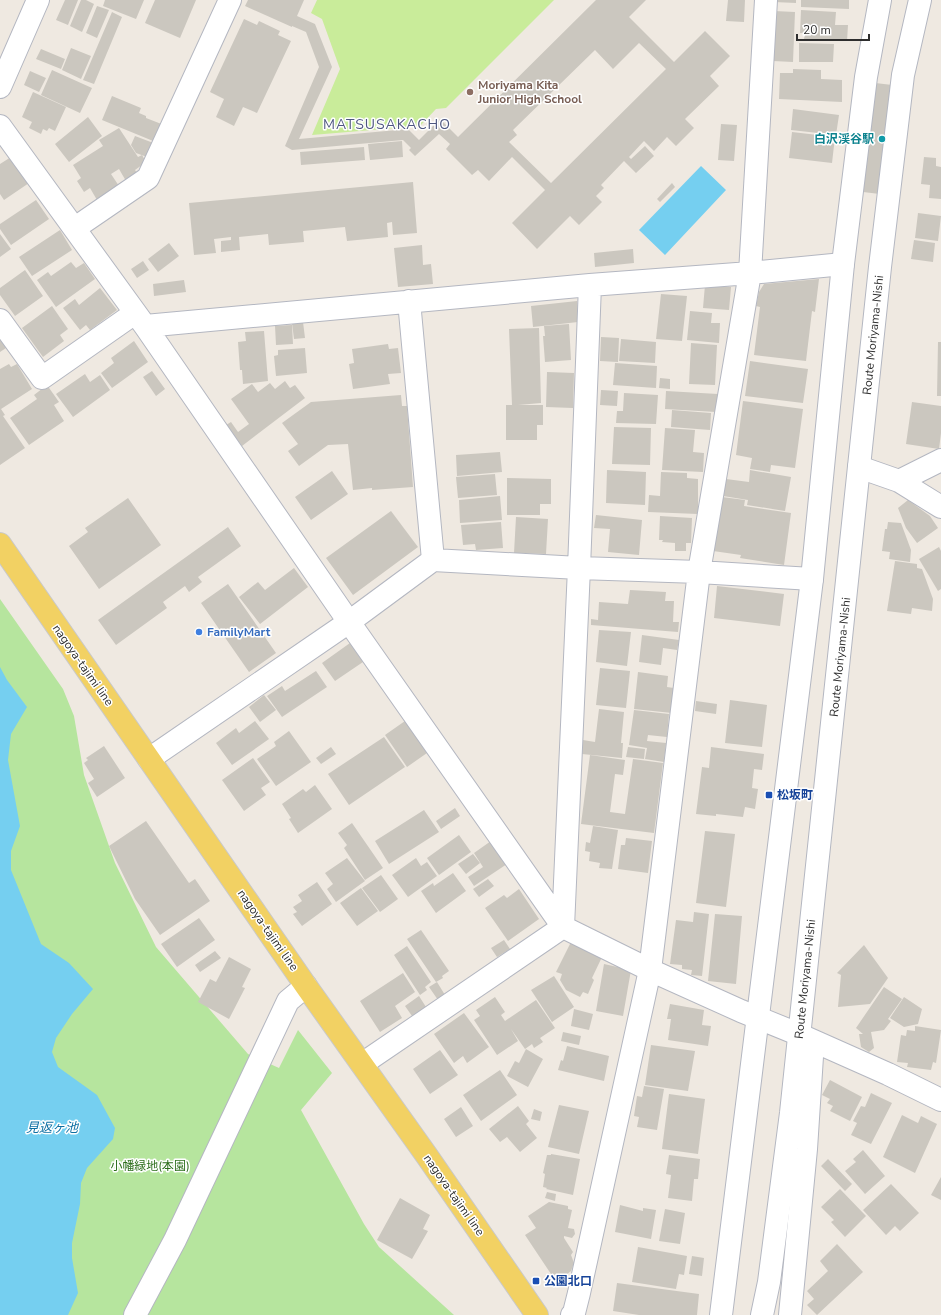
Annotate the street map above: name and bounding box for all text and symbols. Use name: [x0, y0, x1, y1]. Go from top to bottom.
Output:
scale bar: [797, 16, 869, 42]
text: 20 m: [803, 22, 831, 38]
place label: Moriyama Kita Junior High School: [477, 77, 582, 107]
marker: Moriyama Kita Junior High School: [465, 87, 475, 97]
district label: MATSUSAKACHO: [323, 115, 451, 134]
place label: 白沢渓谷駅: [814, 131, 874, 147]
marker: 白沢渓谷駅: [877, 134, 887, 144]
street label: Route Moriyama-Nishi: [859, 274, 887, 396]
street label: Route Moriyama-Nishi: [826, 596, 854, 718]
street label: nagoya-tajimi line: [49, 621, 117, 709]
place label: FamilyMart: [207, 624, 271, 640]
marker: FamilyMart: [194, 627, 204, 637]
place label: 松坂町: [777, 787, 813, 803]
marker: 松坂町: [764, 790, 774, 800]
street label: nagoya-tajimi line: [234, 886, 302, 974]
street label: Route Moriyama-Nishi: [791, 918, 819, 1040]
water label: 見返ヶ池: [26, 1119, 80, 1137]
street label: nagoya-tajimi line: [420, 1151, 488, 1239]
park label: 小幡緑地(本園): [110, 1158, 190, 1174]
place label: 公園北口: [544, 1273, 592, 1289]
marker: 公園北口: [531, 1276, 541, 1286]

